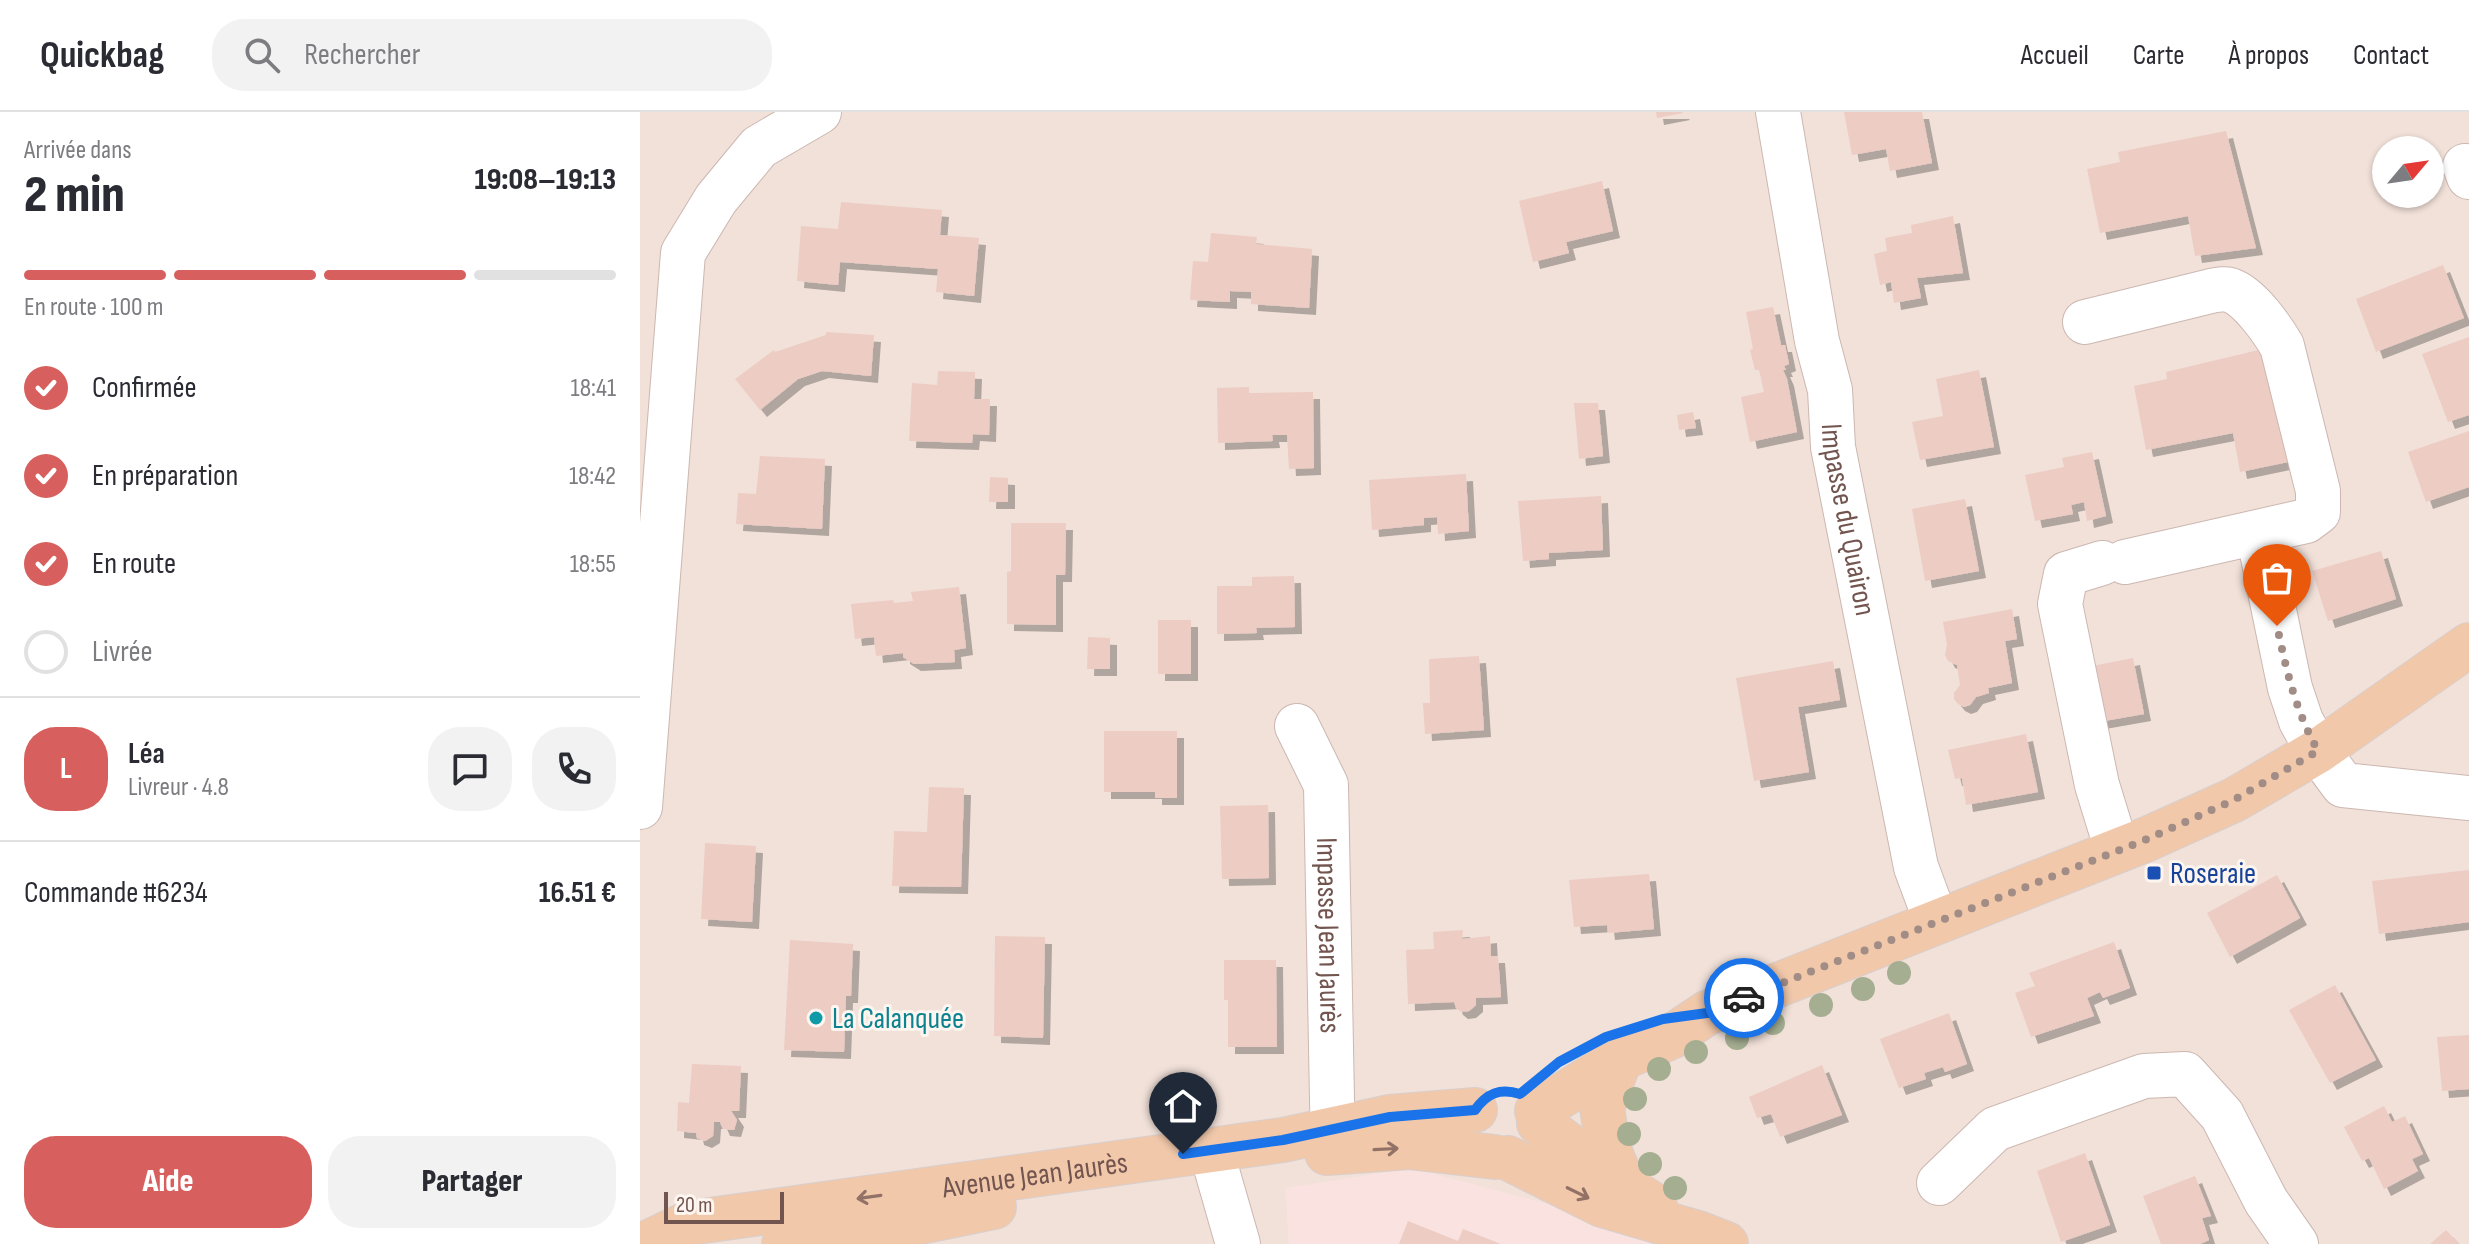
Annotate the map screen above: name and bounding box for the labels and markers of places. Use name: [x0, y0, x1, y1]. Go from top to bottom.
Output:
pin: [2243, 544, 2311, 626]
place label: Roseraie: [2170, 856, 2256, 892]
marker: Roseraie: [2145, 864, 2163, 882]
place label: La Calanquée: [832, 1001, 964, 1037]
marker: La Calanquée: [807, 1009, 825, 1027]
pin: [1149, 1072, 1217, 1154]

